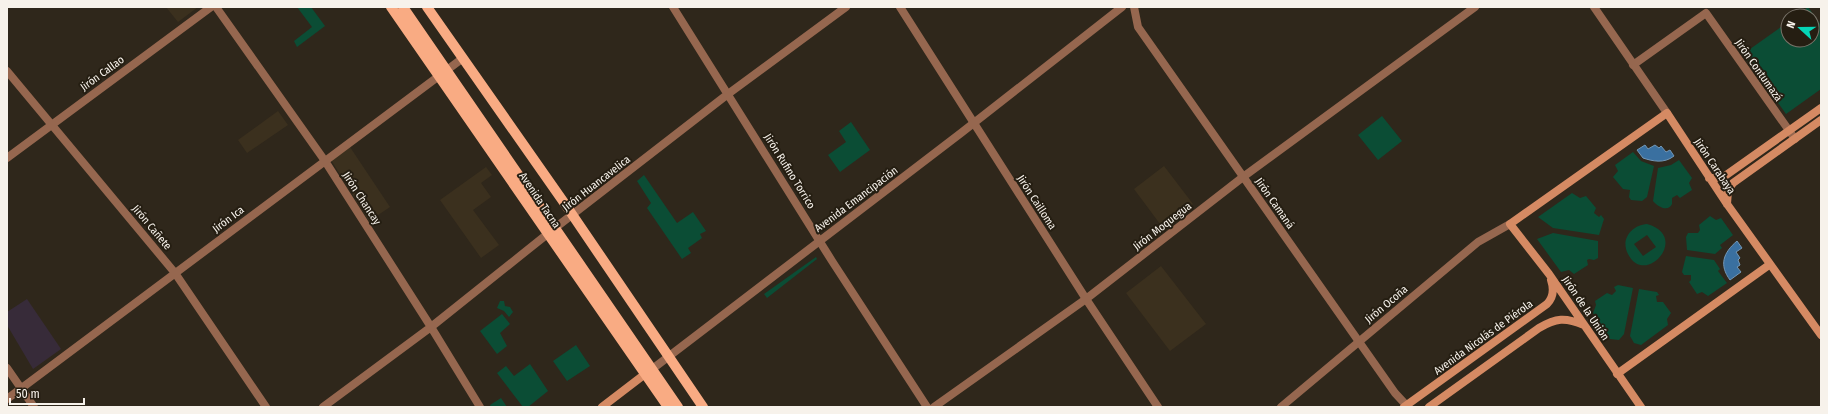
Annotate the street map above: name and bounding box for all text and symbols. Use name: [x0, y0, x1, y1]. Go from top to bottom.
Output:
north arrow: [1780, 8, 1820, 48]
text: N: [1784, 19, 1798, 30]
street label: Jirón Contumazá: [1732, 37, 1785, 104]
street label: Jirón Callao: [78, 53, 127, 94]
street label: Jirón Rufino Torrico: [761, 131, 818, 211]
street label: Jirón Carabaya: [1691, 136, 1738, 197]
street label: Jirón Huancavelica: [560, 153, 633, 214]
street label: Avenida Emancipación: [812, 164, 901, 235]
street label: Jirón Chancay: [340, 169, 384, 227]
street label: Avenida Tacna: [516, 170, 563, 231]
street label: Jirón Cailloma: [1014, 173, 1059, 232]
street label: Jirón Camaná: [1252, 175, 1297, 231]
street label: Jirón Moquegua: [1131, 200, 1194, 253]
street label: Jirón Cañete: [129, 202, 174, 252]
street label: Jirón Ica: [210, 203, 247, 236]
street label: Jirón de la Unión: [1559, 274, 1612, 343]
street label: Jirón Ocoña: [1362, 283, 1410, 326]
street label: Avenida Nicolás de Piérola: [1431, 297, 1535, 378]
scale bar: [10, 380, 84, 406]
text: 50 m: [16, 387, 40, 401]

